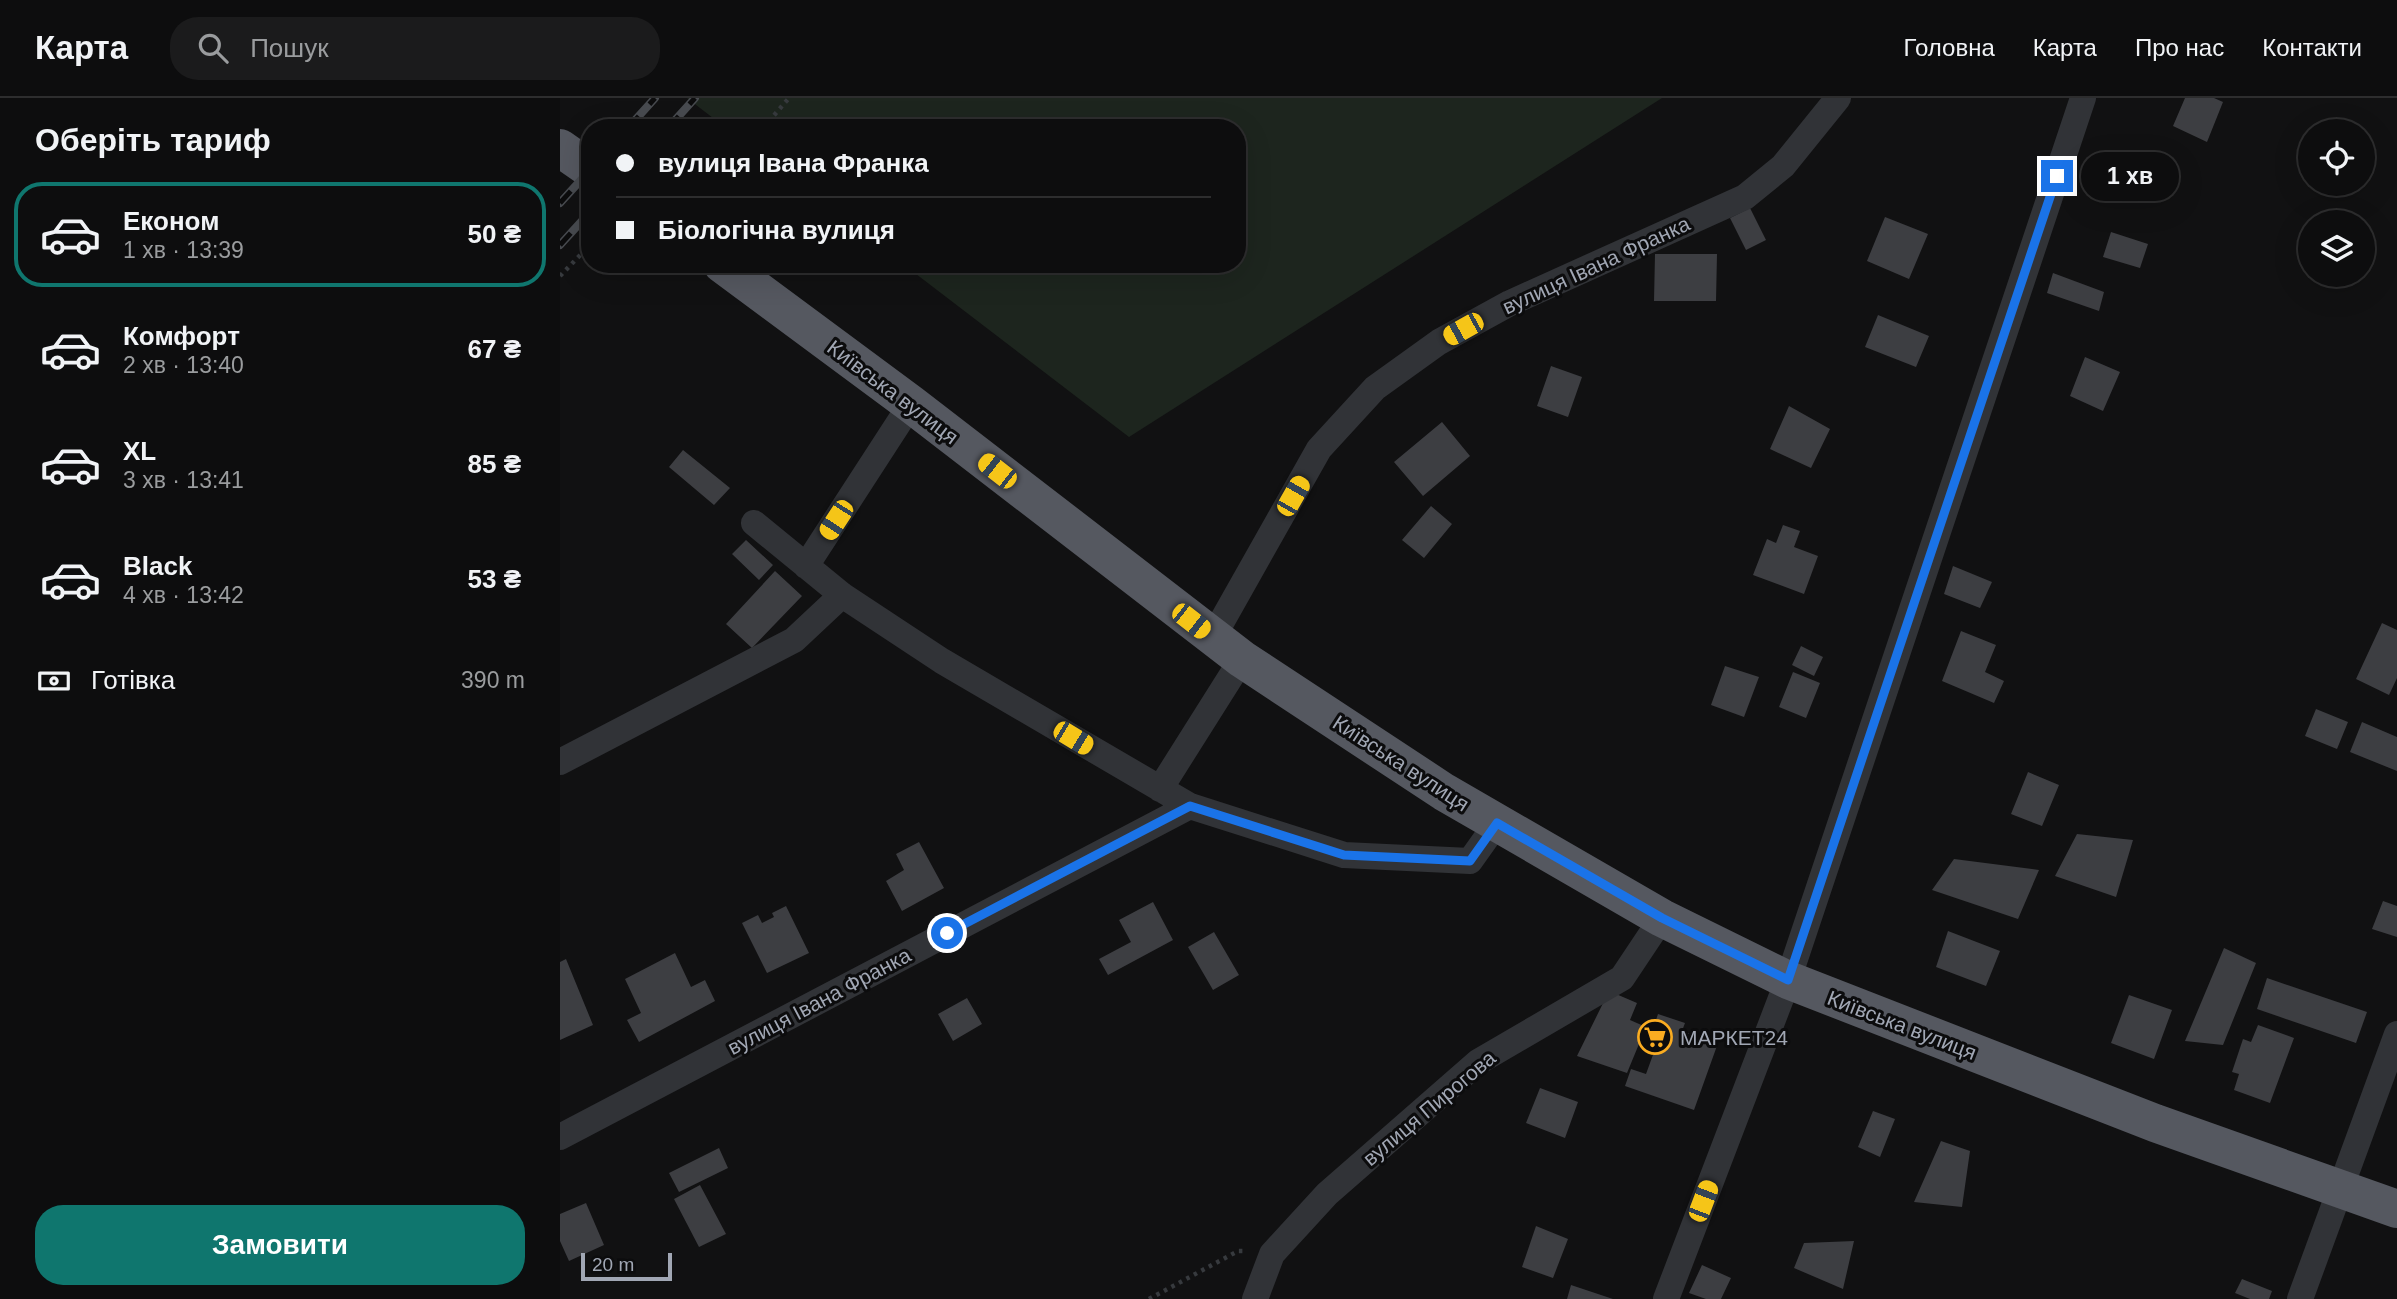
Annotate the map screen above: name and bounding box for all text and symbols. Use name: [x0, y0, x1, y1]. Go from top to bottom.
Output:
search box: [170, 17, 660, 80]
text: Карта: [35, 29, 128, 66]
icon: search: [194, 29, 232, 67]
text: Пошук: [250, 33, 329, 63]
text: Головна: [1904, 34, 1995, 61]
text: Карта: [2033, 34, 2097, 61]
text: Про нас: [2135, 34, 2224, 61]
text: Контакти: [2262, 34, 2362, 61]
map controls: [2298, 119, 2375, 287]
button: locate: [2298, 119, 2375, 196]
text: Оберіть тариф: [35, 122, 271, 158]
text: вулиця Івана Франка: [658, 148, 929, 178]
callout: 1 хв: [2082, 152, 2180, 200]
route end: [2041, 160, 2073, 192]
text: 1 хв: [2107, 163, 2153, 189]
icon: car: [39, 203, 102, 266]
text: Економ: [123, 206, 219, 236]
button: layers: [2298, 210, 2375, 287]
street label: вулиця Івана Франка: [1499, 211, 1693, 318]
text: Біологічна вулиця: [658, 215, 895, 245]
text: 50 ₴: [468, 219, 521, 249]
text: 1 хв · 13:39: [123, 237, 244, 263]
car: [1440, 310, 1487, 348]
icon: car: [39, 318, 102, 381]
text: Комфорт: [123, 321, 240, 351]
text: 67 ₴: [468, 334, 521, 364]
street label: Київська вулиця: [823, 335, 963, 449]
text: 2 хв · 13:40: [123, 352, 244, 378]
icon: car: [39, 433, 102, 496]
text: XL: [123, 436, 156, 466]
text: 85 ₴: [468, 449, 521, 479]
car: [974, 450, 1021, 492]
text: 3 хв · 13:41: [123, 467, 244, 493]
car: [1274, 473, 1313, 519]
car: [816, 497, 857, 543]
icon: car: [39, 548, 102, 611]
text: Black: [123, 551, 192, 581]
text: 53 ₴: [468, 564, 521, 594]
text: 4 хв · 13:42: [123, 582, 244, 608]
car: [1168, 600, 1215, 642]
icon: cash: [35, 662, 73, 700]
text: Готівка: [91, 665, 175, 695]
text: 390 m: [461, 667, 525, 693]
street label: Київська вулиця: [1329, 710, 1473, 816]
car: [1050, 718, 1097, 758]
route start: [931, 917, 963, 949]
street label: вулиця Івана Франка: [724, 943, 915, 1059]
street label: Київська вулиця: [1824, 986, 1980, 1064]
supermarket icon: МАРКЕТ24: [1636, 1018, 1674, 1056]
place label: МАРКЕТ24: [1680, 1026, 1788, 1049]
street label: вулиця Пирогова: [1358, 1046, 1500, 1170]
car: [1686, 1178, 1721, 1224]
button: Замовити: [35, 1205, 525, 1285]
scale bar: [581, 1250, 672, 1282]
text: 20 m: [592, 1254, 634, 1275]

